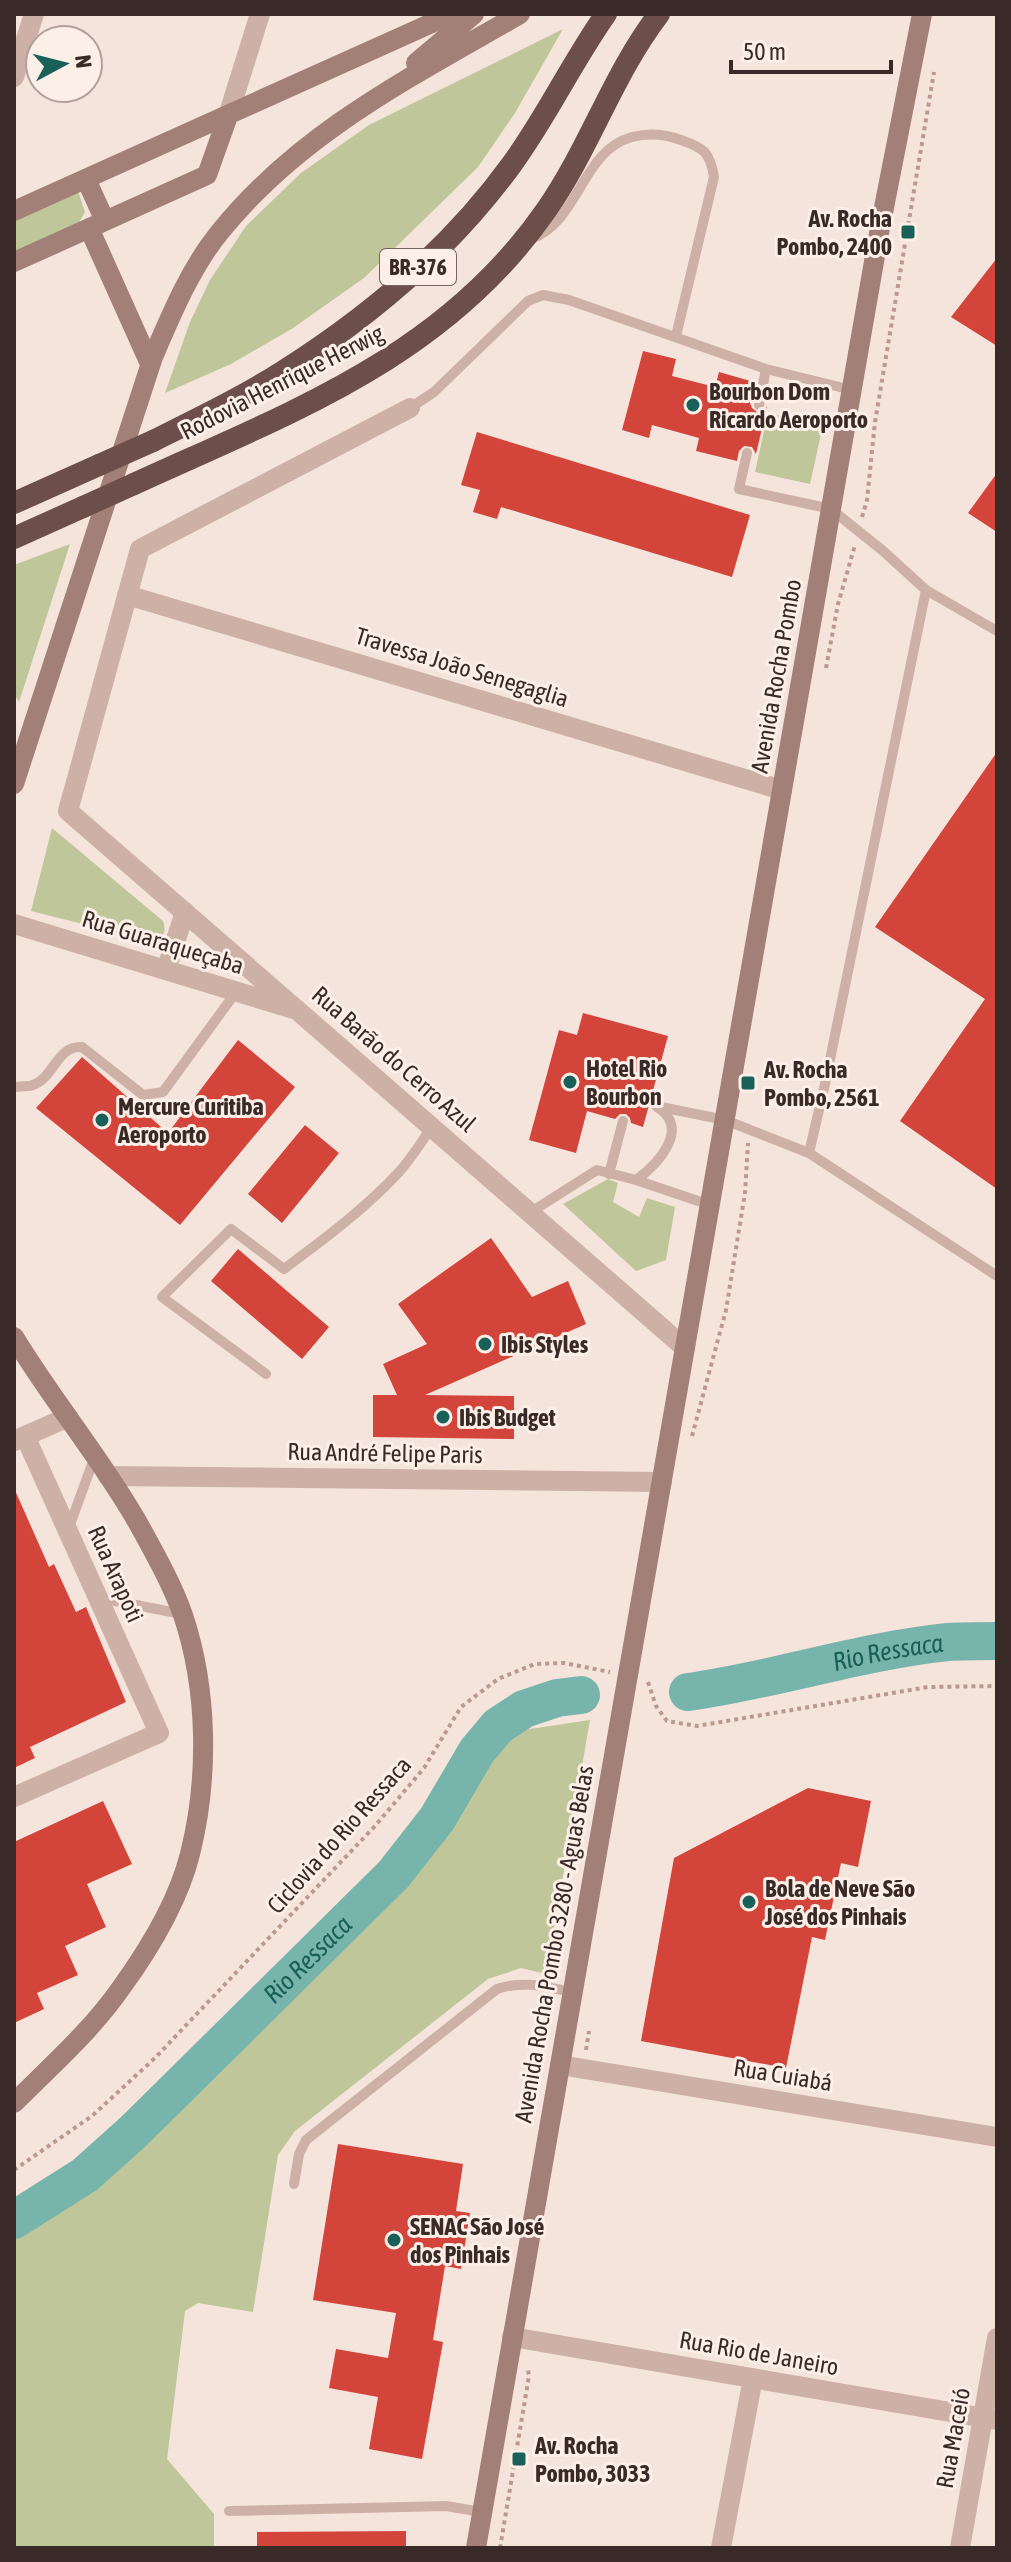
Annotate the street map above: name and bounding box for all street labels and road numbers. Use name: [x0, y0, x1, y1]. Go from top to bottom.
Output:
road number: BR-376: [380, 249, 456, 285]
street label: Rodovia Henrique Herwig: [176, 319, 388, 445]
street label: Avenida Rocha Pombo: [746, 577, 806, 775]
street label: Travessa João Senegaglia: [352, 622, 572, 712]
street label: Rua Guaraqueçaba: [79, 905, 247, 979]
street label: Rua Barão do Cerro Azul: [307, 981, 482, 1138]
street label: Rua André Felipe Paris: [287, 1438, 483, 1468]
street label: Rua Arapoti: [83, 1522, 149, 1626]
street label: Ciclovia do Rio Ressaca: [262, 1751, 416, 1919]
street label: Avenida Rocha Pombo 3280 - Aguas Belas: [509, 1763, 599, 2125]
street label: Rua Cuiabá: [732, 2054, 834, 2096]
street label: Rua Rio de Janeiro: [677, 2326, 841, 2380]
street label: Rua Maceió: [931, 2385, 975, 2491]

